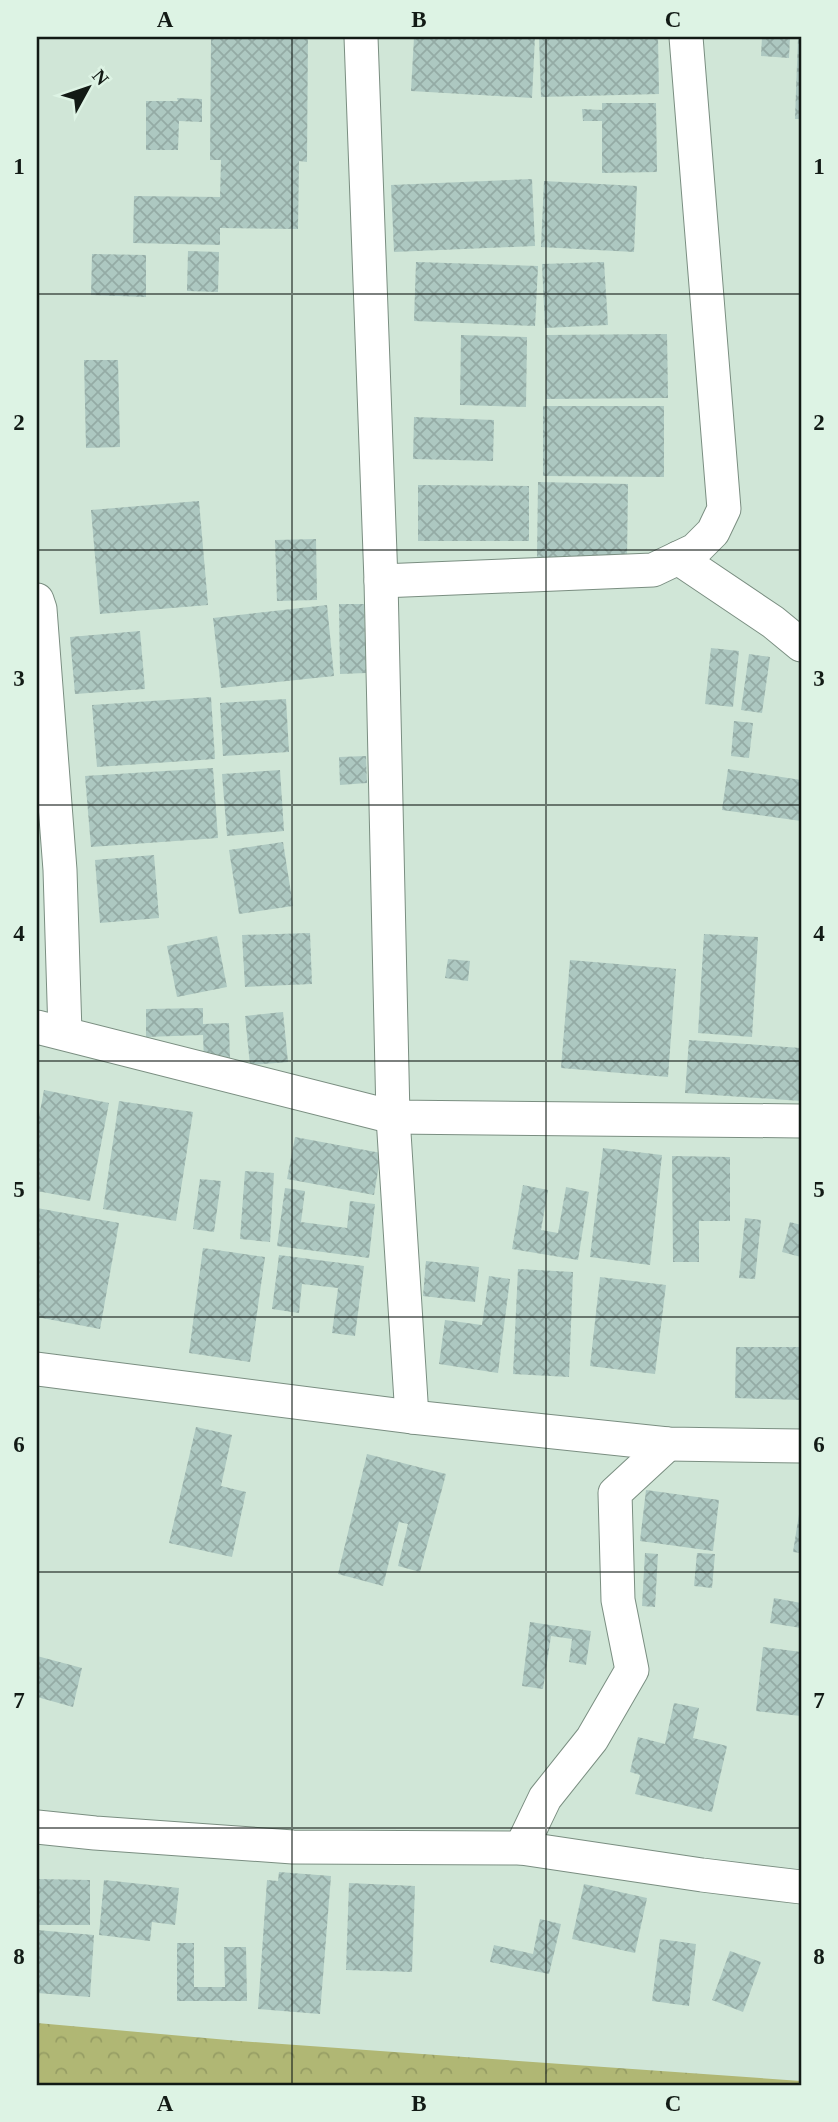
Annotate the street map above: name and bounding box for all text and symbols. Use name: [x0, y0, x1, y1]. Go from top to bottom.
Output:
text: A: [157, 7, 174, 32]
text: B: [411, 7, 427, 32]
text: C: [665, 7, 681, 32]
north arrow: [52, 52, 122, 122]
text: N: [88, 65, 113, 90]
text: 1: [13, 154, 25, 179]
text: 1: [813, 154, 825, 179]
text: 2: [13, 410, 25, 435]
text: 2: [813, 410, 825, 435]
text: 3: [13, 666, 25, 691]
text: 3: [813, 666, 825, 691]
text: 4: [13, 921, 25, 946]
text: 4: [813, 921, 825, 946]
text: 5: [13, 1177, 25, 1202]
text: 5: [813, 1177, 825, 1202]
text: 6: [13, 1432, 25, 1457]
text: 6: [813, 1432, 825, 1457]
text: 7: [13, 1688, 25, 1713]
text: 7: [813, 1688, 825, 1713]
text: 8: [13, 1944, 25, 1969]
text: 8: [813, 1944, 825, 1969]
text: A: [157, 2091, 174, 2116]
text: B: [411, 2091, 427, 2116]
text: C: [665, 2091, 681, 2116]

